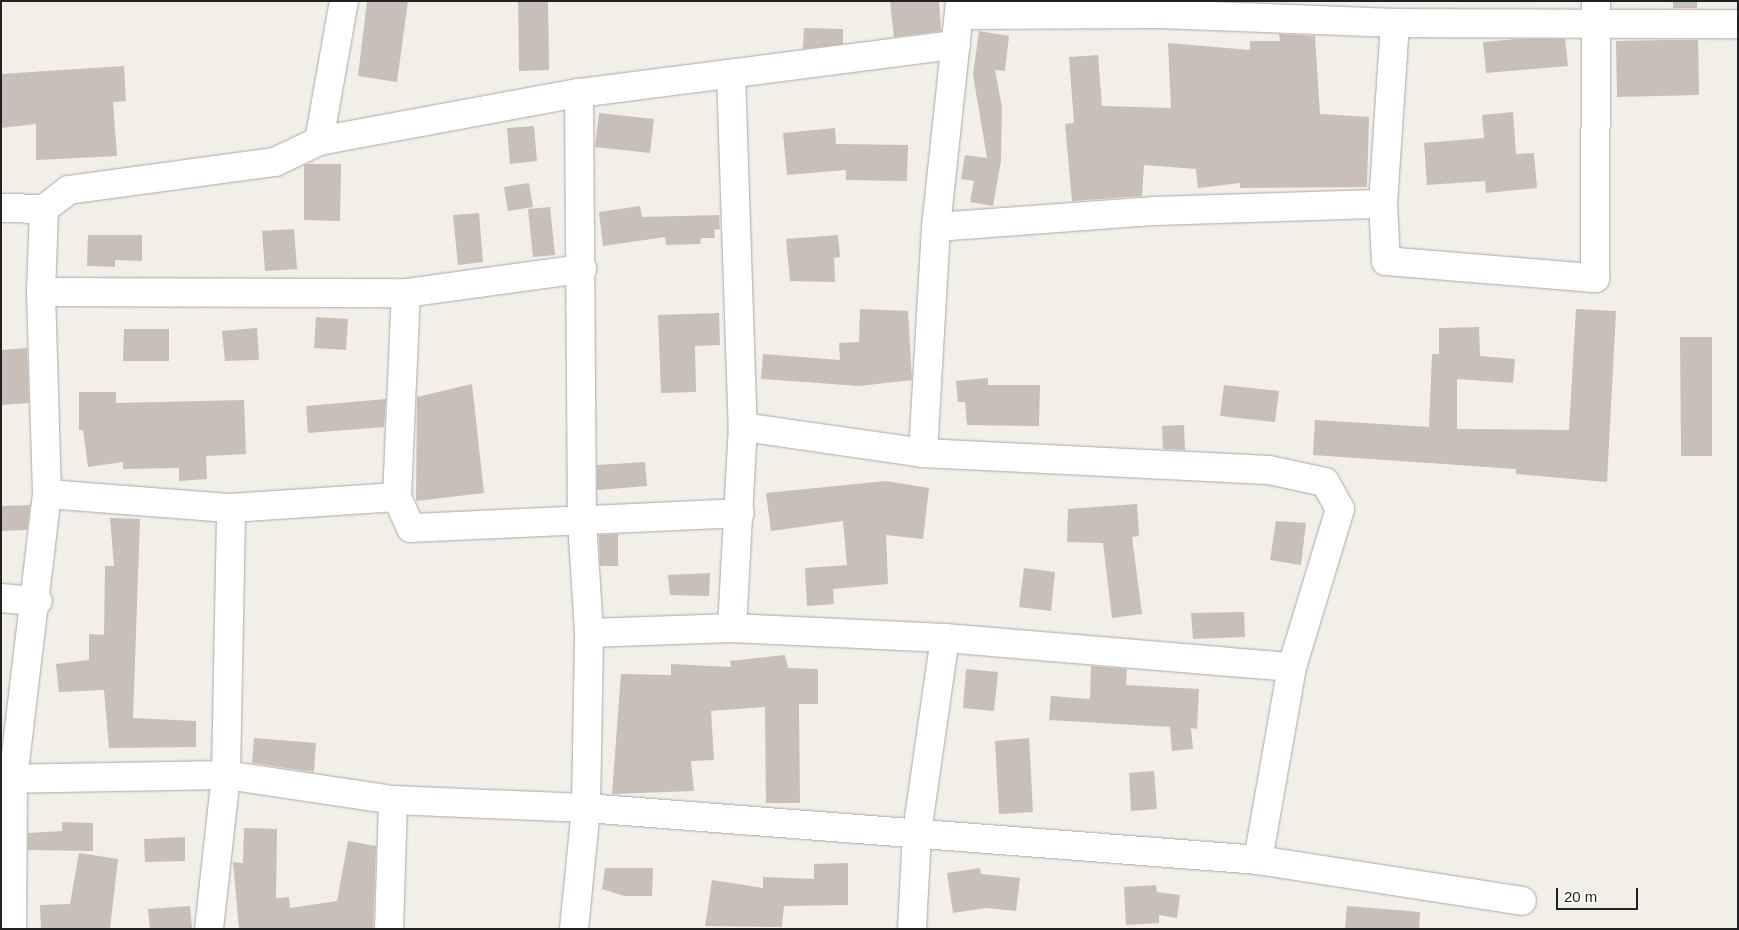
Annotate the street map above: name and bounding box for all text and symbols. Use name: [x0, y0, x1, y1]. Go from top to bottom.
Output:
scale bar: [1559, 878, 1642, 910]
text: 20 m: [1564, 888, 1597, 905]

